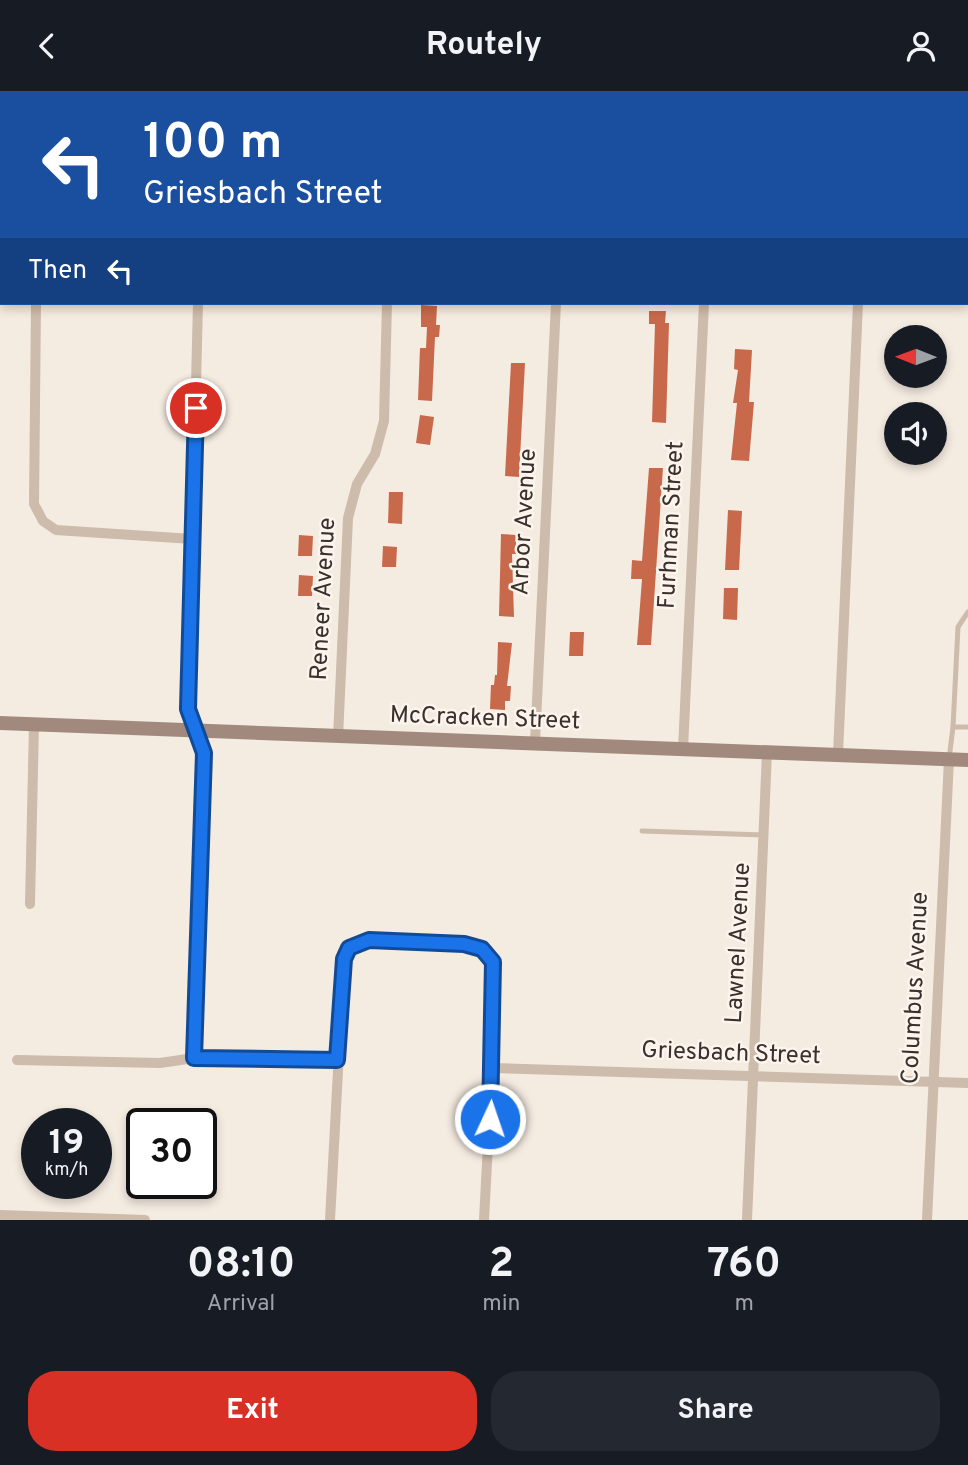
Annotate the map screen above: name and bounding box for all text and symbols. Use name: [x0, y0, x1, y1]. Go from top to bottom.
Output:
text: Routely: [426, 26, 542, 66]
icon: back: [28, 27, 66, 65]
icon: person: [902, 27, 940, 65]
text: 100 m: [143, 114, 282, 176]
icon: left: [28, 119, 119, 210]
text: Griesbach Street: [143, 175, 383, 215]
icon: left: [101, 252, 139, 290]
text: Then: [28, 255, 87, 288]
north arrow: [884, 325, 947, 389]
map controls: [884, 325, 947, 465]
pin: [166, 378, 226, 438]
icon: arrive: [177, 389, 215, 427]
button: sound: [884, 402, 947, 465]
street label: Furhman Street: [653, 440, 691, 610]
street label: Arbor Avenue: [506, 448, 544, 596]
street label: Reneer Avenue: [305, 517, 343, 681]
street label: McCracken Street: [389, 701, 581, 737]
street label: Lawnel Avenue: [720, 862, 758, 1024]
street label: Columbus Avenue: [896, 891, 936, 1085]
street label: Griesbach Street: [641, 1036, 821, 1072]
position arrow: [453, 1082, 527, 1156]
speed limit sign: 30: [126, 1108, 217, 1199]
text: 19: [49, 1122, 84, 1166]
text: km/h: [45, 1159, 88, 1182]
text: 08:10: [187, 1239, 295, 1292]
text: 2: [488, 1239, 514, 1292]
text: 760: [707, 1239, 781, 1292]
text: Arrival: [207, 1290, 275, 1319]
text: min: [482, 1290, 520, 1319]
text: m: [734, 1290, 754, 1319]
button: Exit: [28, 1371, 477, 1451]
button: Share: [491, 1371, 940, 1451]

